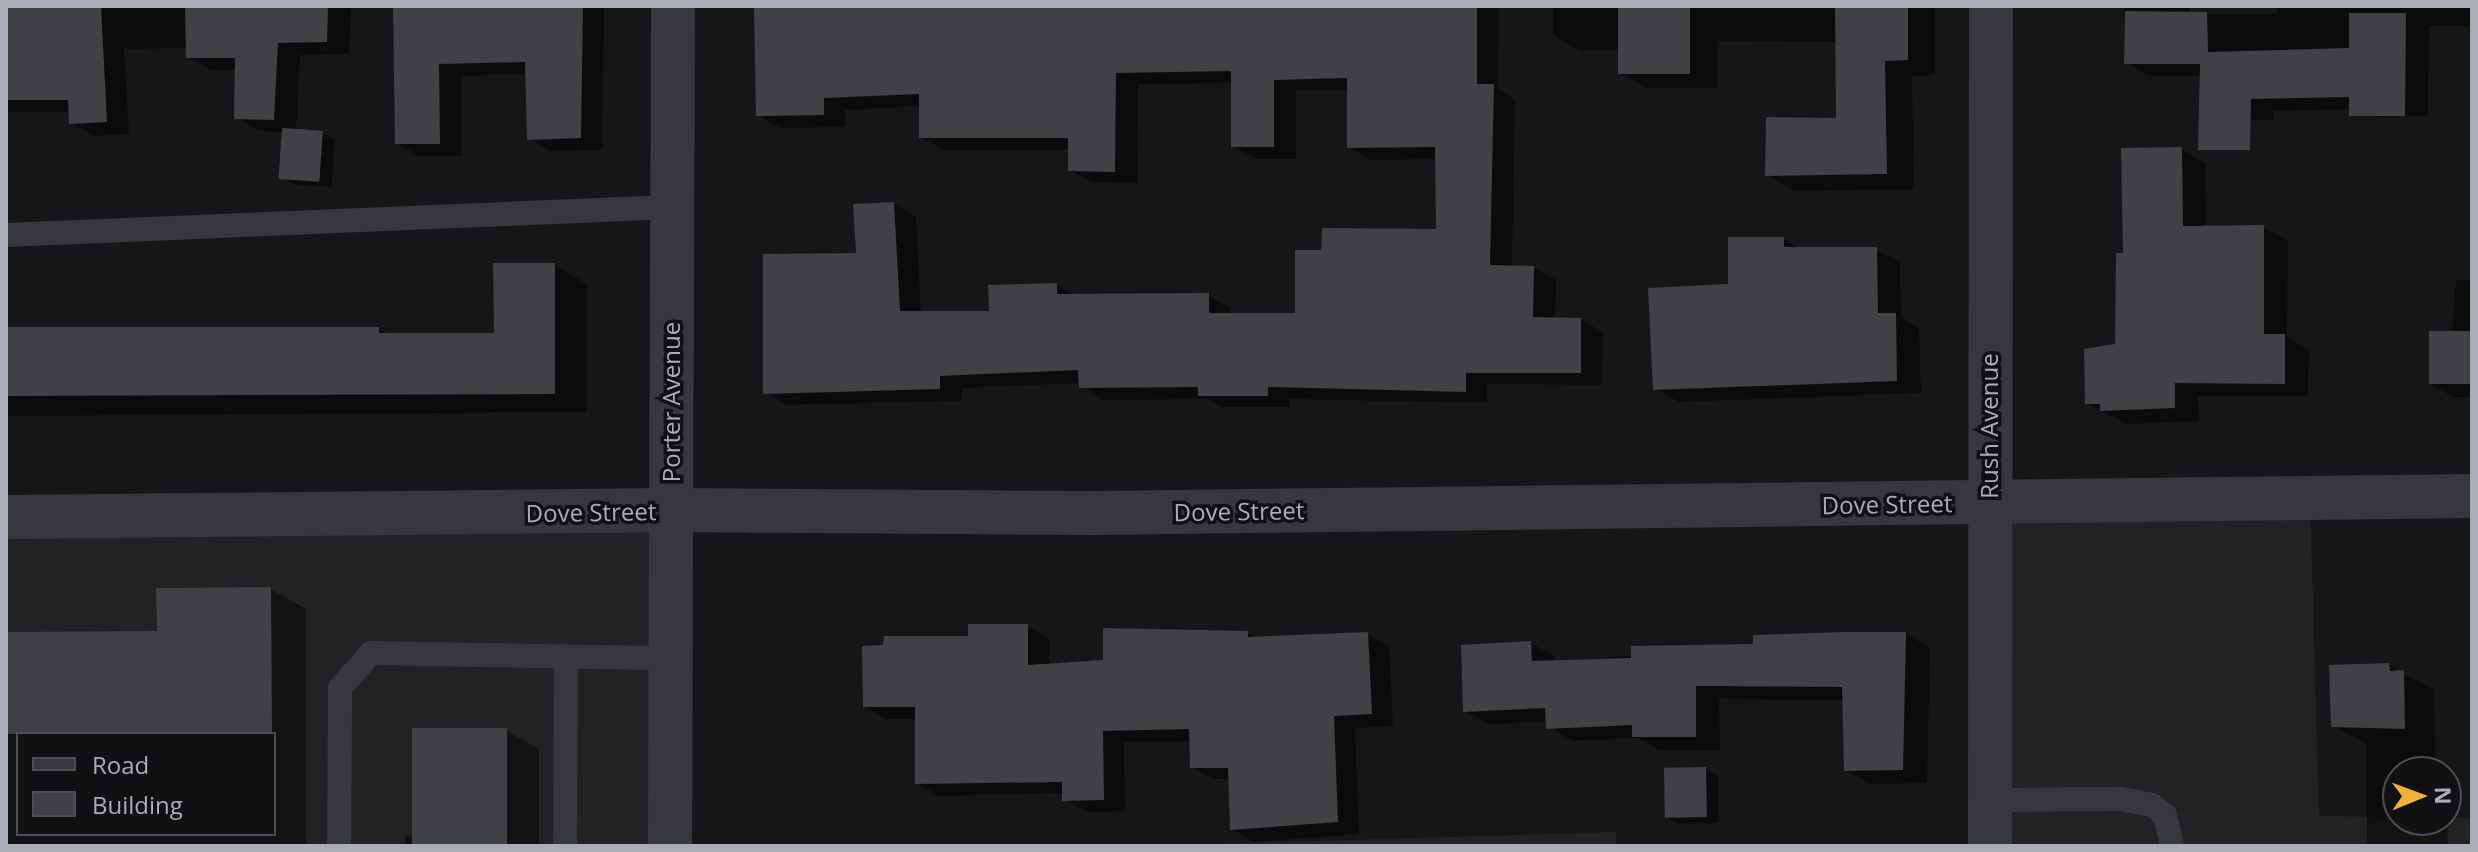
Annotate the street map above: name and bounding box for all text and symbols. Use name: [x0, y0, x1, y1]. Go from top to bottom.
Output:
street label: Porter Avenue: [657, 322, 685, 482]
street label: Rush Avenue: [1975, 353, 2003, 499]
street label: Dove Street: [1821, 488, 1953, 520]
street label: Dove Street: [1173, 495, 1305, 527]
street label: Dove Street: [525, 496, 657, 528]
legend: [16, 732, 276, 836]
text: Road: [92, 748, 149, 781]
north arrow: [2382, 756, 2462, 836]
text: N: [2429, 786, 2459, 805]
text: Building: [92, 788, 183, 821]

